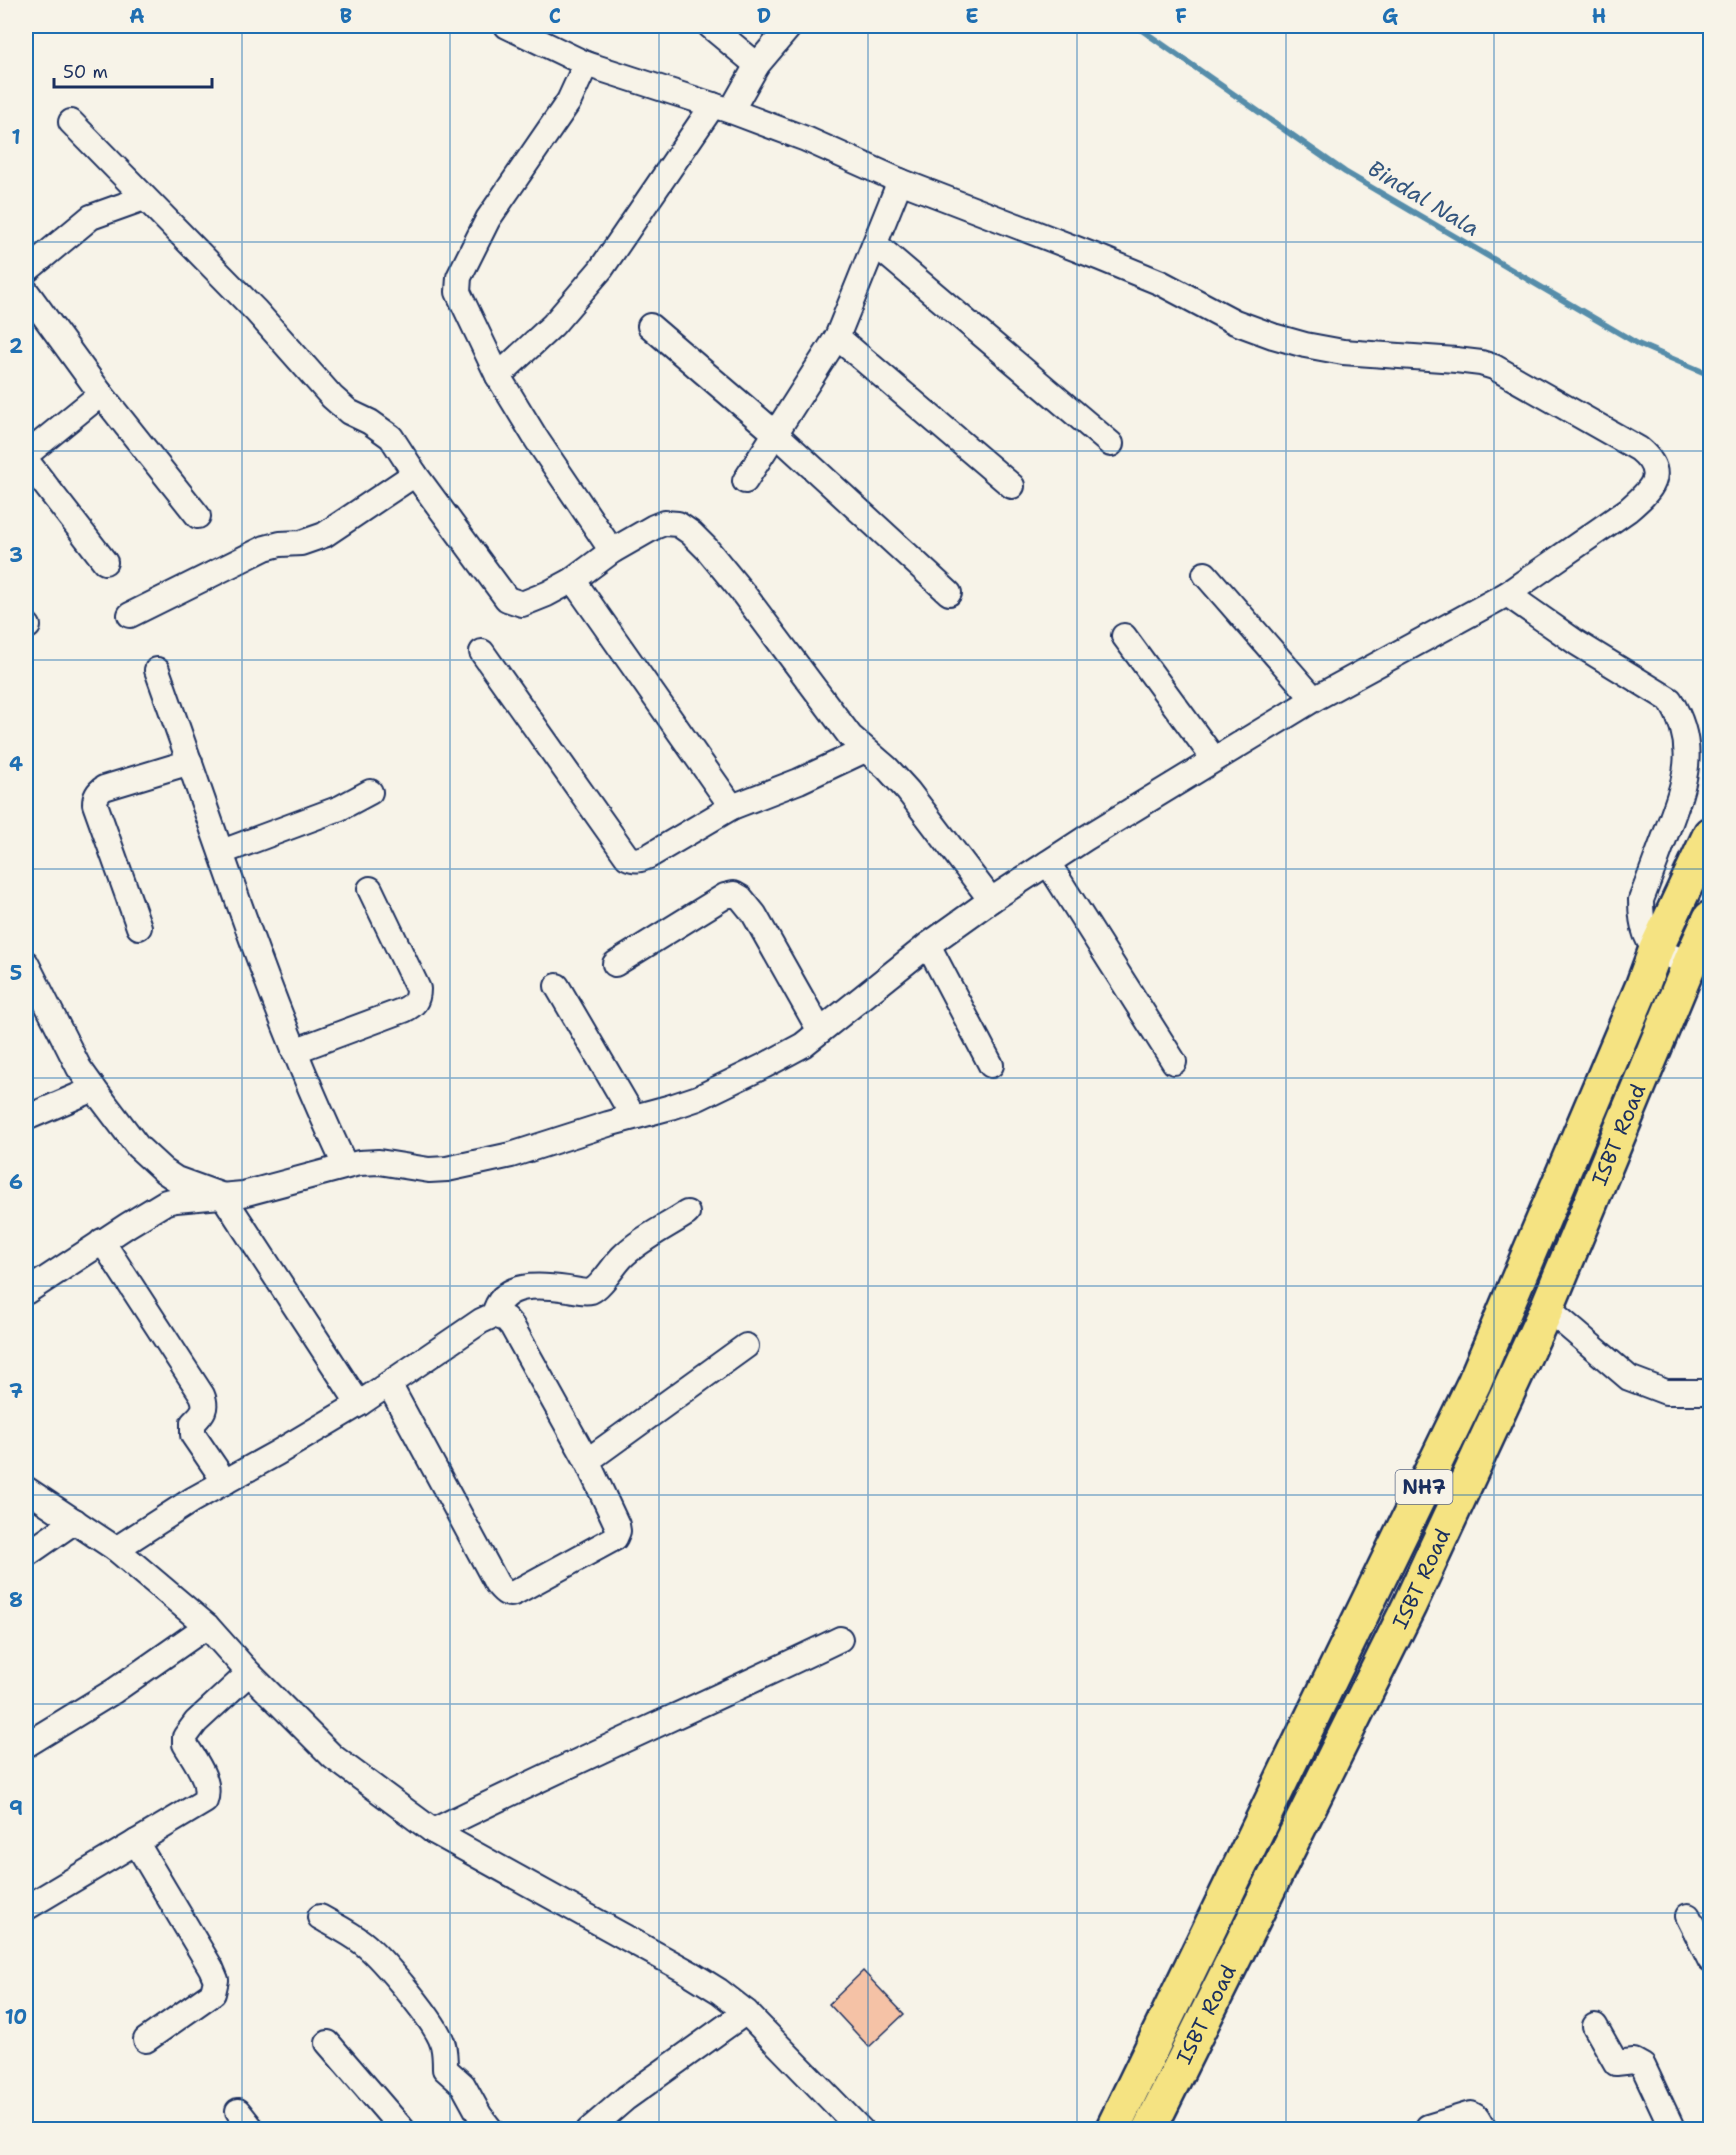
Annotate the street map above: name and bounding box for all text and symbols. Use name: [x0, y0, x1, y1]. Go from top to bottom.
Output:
text: A: [129, 3, 145, 29]
text: B: [340, 3, 352, 29]
text: C: [549, 3, 561, 29]
text: D: [757, 3, 771, 29]
text: E: [965, 3, 979, 29]
text: F: [1175, 3, 1187, 29]
text: G: [1382, 3, 1398, 29]
text: H: [1592, 3, 1606, 29]
scale bar: [54, 51, 212, 89]
text: 50 m: [63, 60, 108, 84]
text: 1: [11, 124, 21, 150]
water label: Bindal Nala: [1363, 154, 1485, 243]
text: 2: [9, 333, 23, 359]
text: 3: [9, 542, 23, 568]
text: 4: [9, 751, 23, 777]
text: 5: [10, 960, 22, 986]
street label: ISBT Road: [1585, 1080, 1652, 1190]
text: 6: [9, 1169, 23, 1195]
text: 7: [9, 1378, 23, 1404]
road number: NH7: [1396, 1470, 1452, 1504]
street label: ISBT Road: [1386, 1524, 1457, 1634]
text: 8: [9, 1587, 23, 1613]
text: 9: [9, 1795, 23, 1821]
street label: ISBT Road: [1170, 1960, 1243, 2069]
text: 10: [5, 2004, 27, 2030]

